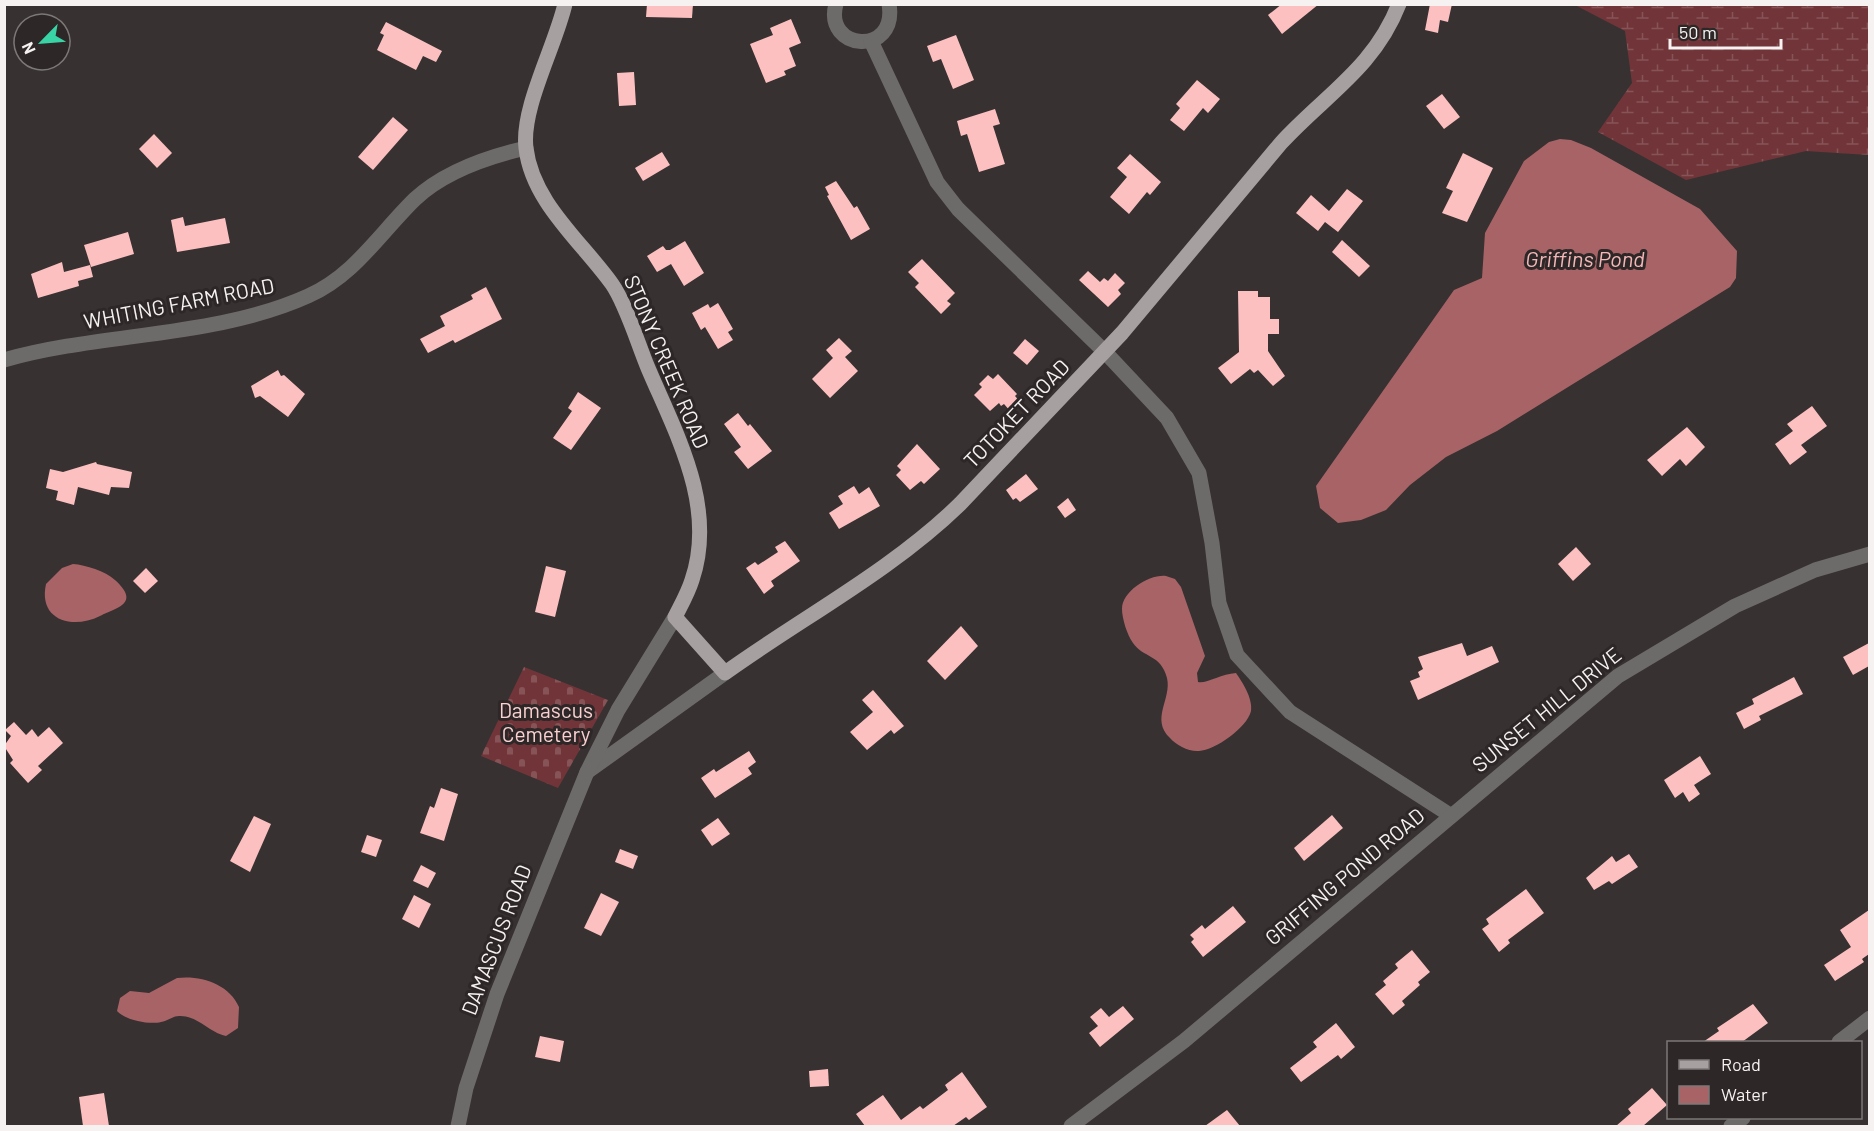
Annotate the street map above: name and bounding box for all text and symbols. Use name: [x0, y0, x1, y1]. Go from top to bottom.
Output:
north arrow: [12, 12, 72, 72]
scale bar: [1670, 12, 1781, 50]
text: 50 m: [1679, 21, 1717, 43]
text: N: [17, 40, 39, 57]
water label: Griffins Pond: [1525, 245, 1645, 271]
street label: STONY CREEK ROAD: [620, 271, 715, 452]
street label: WHITING FARM ROAD: [81, 272, 276, 333]
street label: TOTOKET ROAD: [958, 354, 1074, 472]
street label: SUNSET HILL DRIVE: [1467, 641, 1626, 777]
park label: Damascus Cemetery: [499, 697, 593, 746]
street label: GRIFFING POND ROAD: [1259, 802, 1429, 950]
street label: DAMASCUS ROAD: [455, 861, 536, 1018]
legend: [1667, 1041, 1862, 1119]
text: Road: [1721, 1053, 1761, 1075]
text: Water: [1721, 1083, 1768, 1105]

